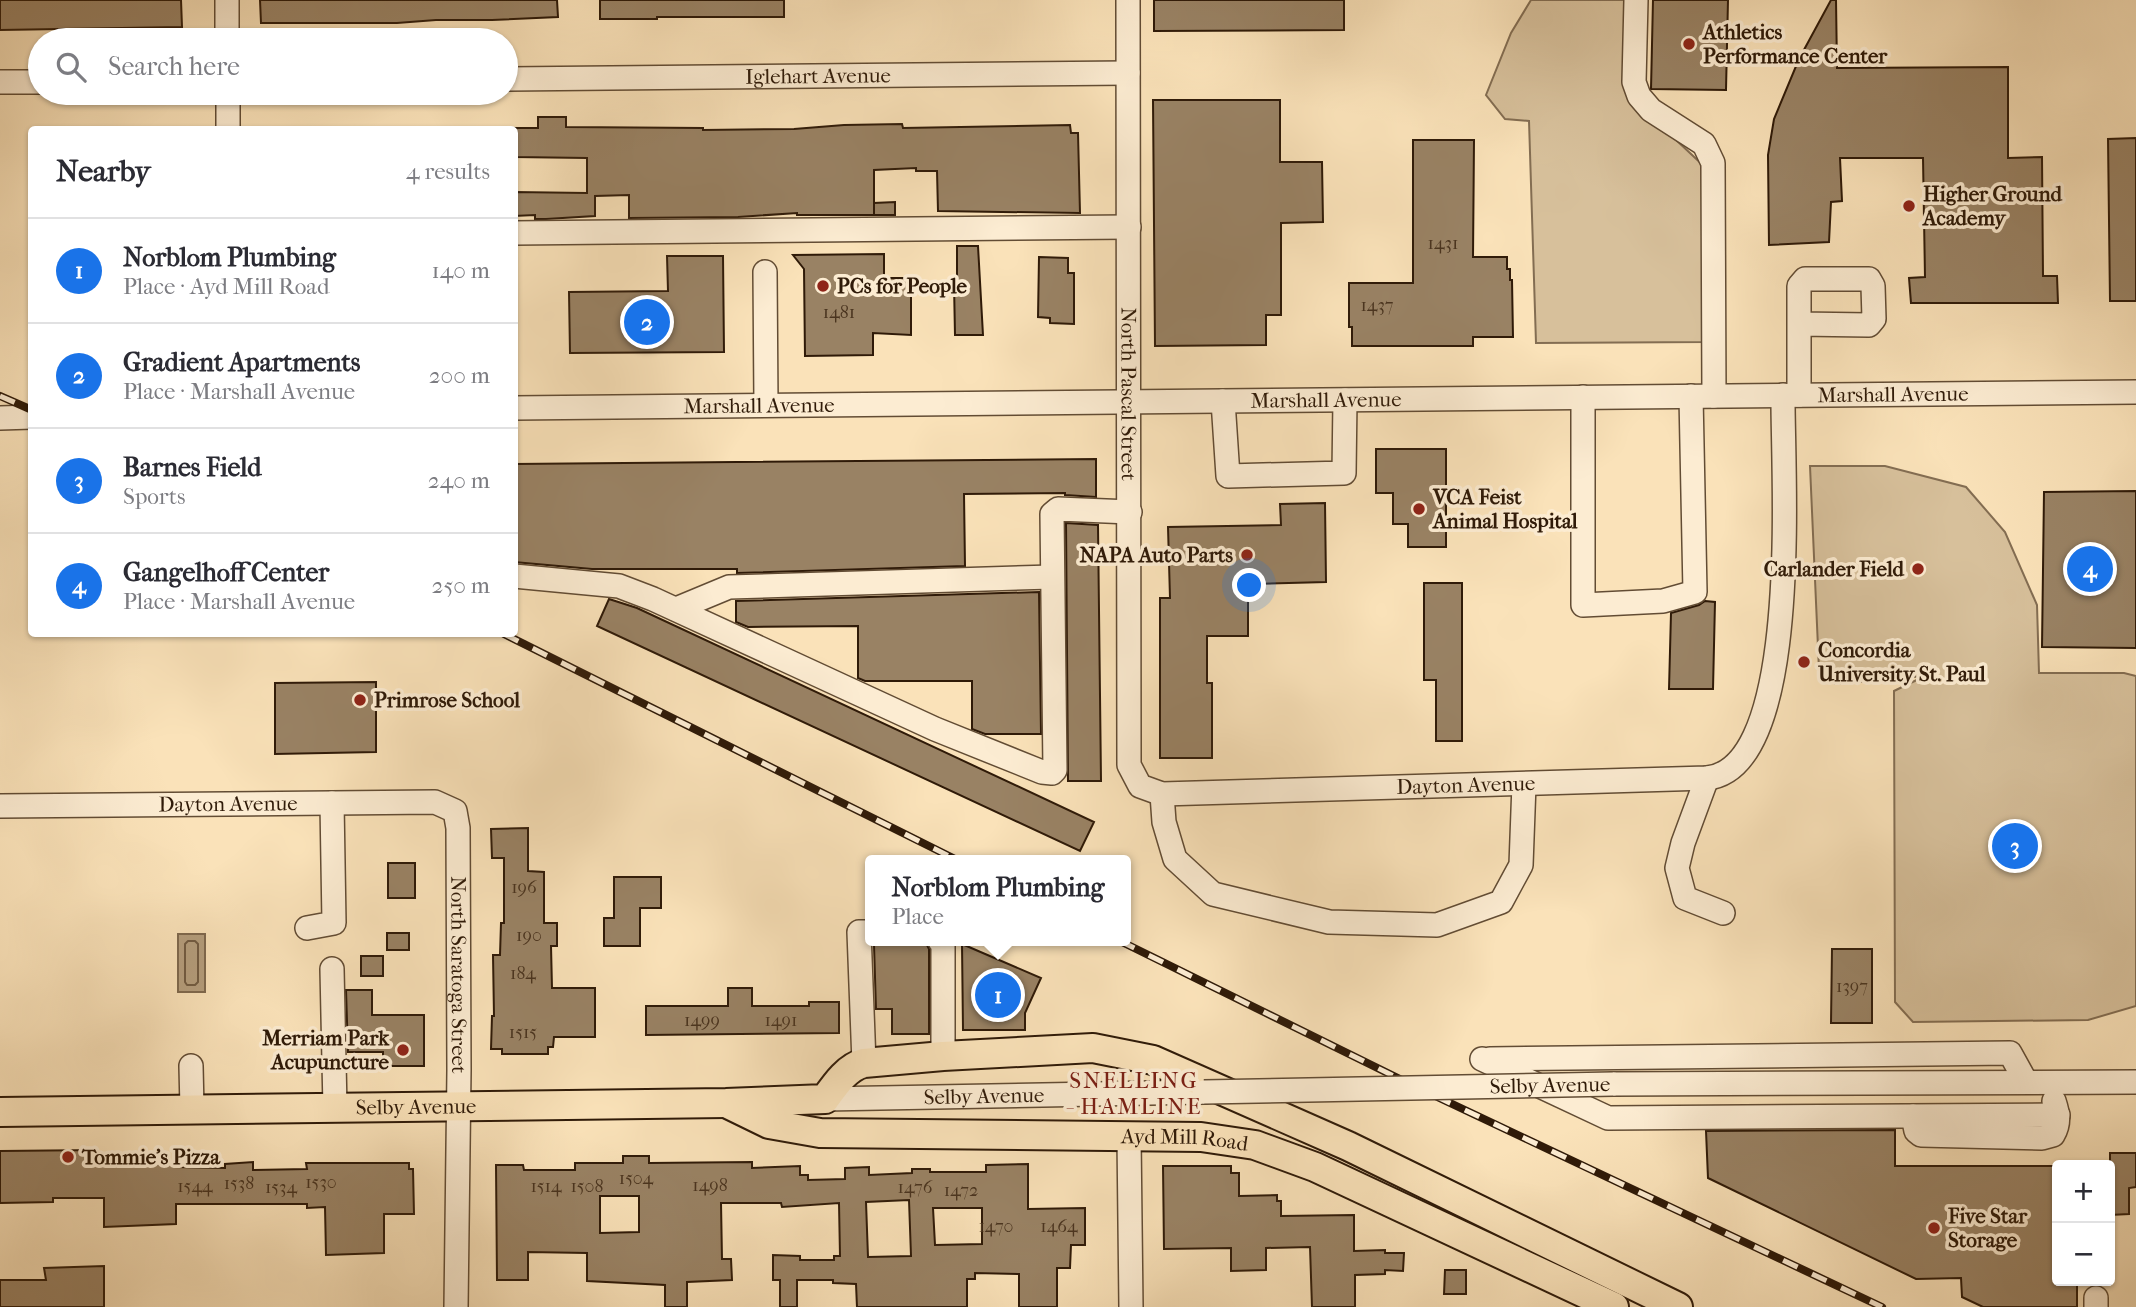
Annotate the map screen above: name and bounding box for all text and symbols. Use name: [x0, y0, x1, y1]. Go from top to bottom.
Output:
place label: Athletics Performance Center: [1701, 20, 1888, 68]
search box: [28, 28, 518, 105]
marker: Athletics Performance Center: [1681, 36, 1697, 52]
icon: search: [52, 48, 90, 86]
text: Search here: [108, 51, 240, 82]
street label: Iglehart Avenue: [745, 63, 891, 89]
text: Nearby: [56, 154, 151, 189]
text: 4 results: [406, 158, 490, 185]
place label: Higher Ground Academy: [1921, 182, 2063, 230]
marker: Higher Ground Academy: [1901, 198, 1917, 214]
house number: 1431: [1428, 233, 1458, 254]
text: Norblom Plumbing: [123, 242, 336, 273]
text: 1: [75, 257, 83, 284]
text: 140 m: [431, 257, 490, 284]
text: Place · Ayd Mill Road: [123, 273, 329, 300]
place label: PCs for People: [837, 274, 968, 298]
marker: PCs for People: [815, 278, 831, 294]
house number: 1437: [1360, 295, 1394, 316]
pin: 2: [624, 296, 670, 348]
house number: 1481: [823, 302, 855, 323]
street label: North Pascal Street: [1116, 307, 1141, 481]
text: Gradient Apartments: [123, 347, 360, 378]
text: 2: [73, 362, 85, 389]
text: 200 m: [429, 362, 490, 389]
text: Place · Marshall Avenue: [123, 378, 355, 405]
street label: Marshall Avenue: [1817, 382, 1969, 407]
street label: Marshall Avenue: [1250, 387, 1402, 413]
street label: Marshall Avenue: [683, 393, 835, 418]
text: Barnes Field: [123, 452, 261, 483]
text: 3: [74, 467, 84, 494]
text: 240 m: [428, 467, 490, 494]
text: Sports: [123, 483, 185, 510]
place label: VCA Feist Animal Hospital: [1431, 485, 1578, 533]
marker: VCA Feist Animal Hospital: [1411, 501, 1427, 517]
place label: NAPA Auto Parts: [1079, 543, 1233, 567]
pin: 4: [2067, 543, 2113, 595]
marker: NAPA Auto Parts: [1239, 547, 1255, 563]
text: Gangelhoff Center: [123, 557, 329, 588]
place label: Carlander Field: [1764, 557, 1905, 581]
marker: Carlander Field: [1910, 561, 1926, 577]
your location: [1232, 568, 1266, 602]
text: 4: [72, 572, 86, 599]
text: 250 m: [432, 572, 490, 599]
text: Place · Marshall Avenue: [123, 588, 355, 615]
place label: Concordia University St. Paul: [1817, 638, 1986, 686]
marker: Concordia University St. Paul: [1796, 654, 1812, 670]
place label: Primrose School: [374, 688, 520, 712]
marker: Primrose School: [352, 692, 368, 708]
street label: Dayton Avenue: [1396, 771, 1536, 799]
street label: Dayton Avenue: [158, 791, 298, 817]
pin: 3: [1992, 820, 2038, 872]
popup: [865, 855, 1131, 946]
text: Norblom Plumbing: [891, 872, 1105, 903]
street label: North Saratoga Street: [446, 876, 471, 1074]
house number: 196: [511, 877, 537, 898]
text: Place: [891, 903, 944, 930]
house number: 190: [516, 925, 542, 946]
house number: 184: [510, 963, 536, 984]
pin: 1: [975, 969, 1021, 1021]
house number: 1397: [1836, 976, 1868, 997]
house number: 1499: [684, 1010, 720, 1031]
house number: 1491: [765, 1010, 797, 1031]
house number: 1515: [509, 1022, 537, 1043]
place label: Merriam Park Acupuncture: [261, 1026, 390, 1074]
marker: Merriam Park Acupuncture: [395, 1042, 411, 1058]
district label: SNELLING - HAMLINE: [1065, 1067, 1203, 1120]
street label: Selby Avenue: [1489, 1072, 1611, 1098]
street label: Selby Avenue: [923, 1083, 1045, 1109]
street label: Selby Avenue: [355, 1094, 476, 1120]
street label: Ayd Mill Road: [1120, 1124, 1250, 1156]
place label: Tommie's Pizza: [81, 1145, 221, 1169]
marker: Tommie's Pizza: [60, 1149, 76, 1165]
map controls: [2052, 1160, 2115, 1286]
button: +: [2052, 1160, 2115, 1223]
house number: 1504: [619, 1168, 654, 1189]
house number: 1530: [305, 1172, 337, 1193]
house number: 1538: [224, 1173, 254, 1194]
house number: 1498: [692, 1175, 728, 1196]
house number: 1544: [177, 1176, 213, 1197]
house number: 1514: [530, 1176, 562, 1197]
house number: 1508: [570, 1176, 604, 1197]
house number: 1534: [265, 1177, 297, 1198]
house number: 1476: [898, 1177, 933, 1198]
house number: 1472: [944, 1180, 978, 1201]
place label: Five Star Storage: [1947, 1204, 2028, 1252]
house number: 1470: [978, 1216, 1014, 1237]
house number: 1464: [1040, 1216, 1078, 1237]
marker: Five Star Storage: [1926, 1220, 1942, 1236]
button: −: [2052, 1223, 2115, 1286]

